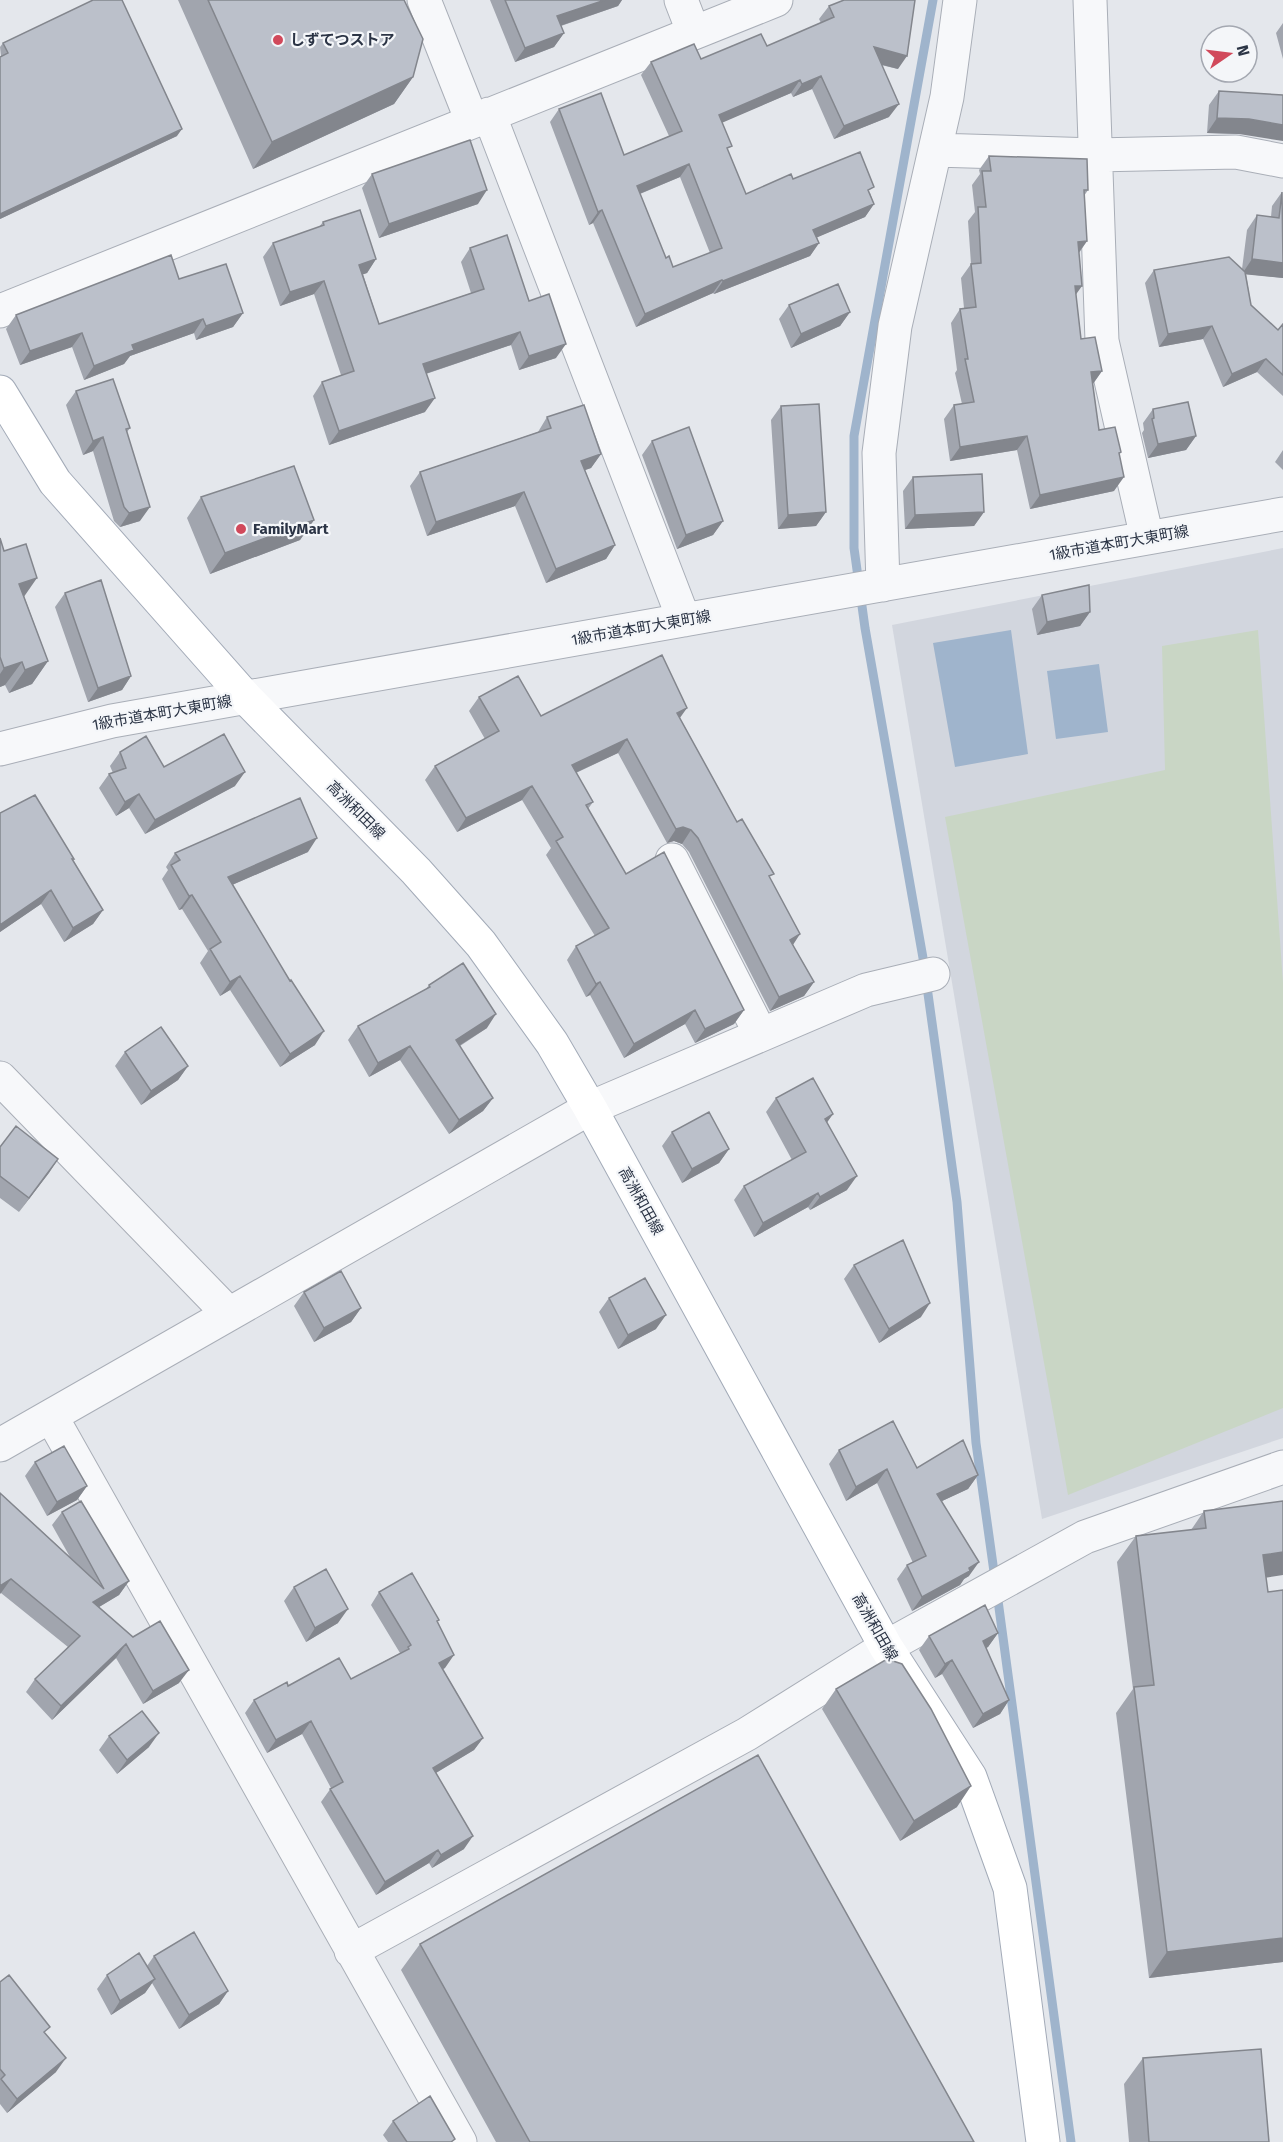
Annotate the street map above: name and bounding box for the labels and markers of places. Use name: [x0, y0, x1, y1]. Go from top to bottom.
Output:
place label: しずてつストア: [290, 31, 394, 49]
marker: しずてつストア: [271, 33, 285, 47]
place label: FamilyMart: [253, 520, 329, 538]
marker: FamilyMart: [234, 522, 248, 536]

